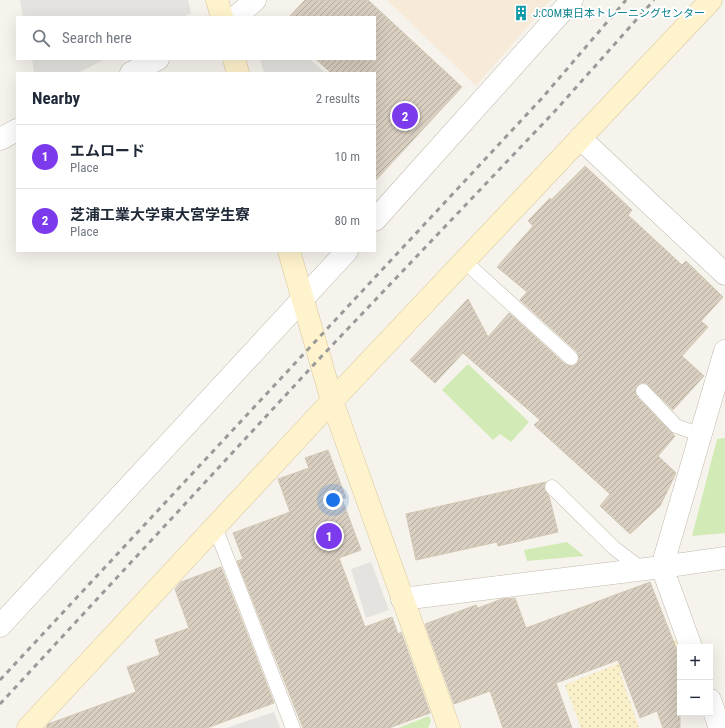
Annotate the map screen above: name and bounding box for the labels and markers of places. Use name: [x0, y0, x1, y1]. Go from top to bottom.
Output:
building icon: J:COM東日本トレーニングセンター: [512, 4, 530, 22]
place label: J:COM東日本トレーニングセンター: [533, 7, 705, 20]
pin: 2: [392, 101, 418, 131]
pin: 1: [316, 521, 342, 551]

